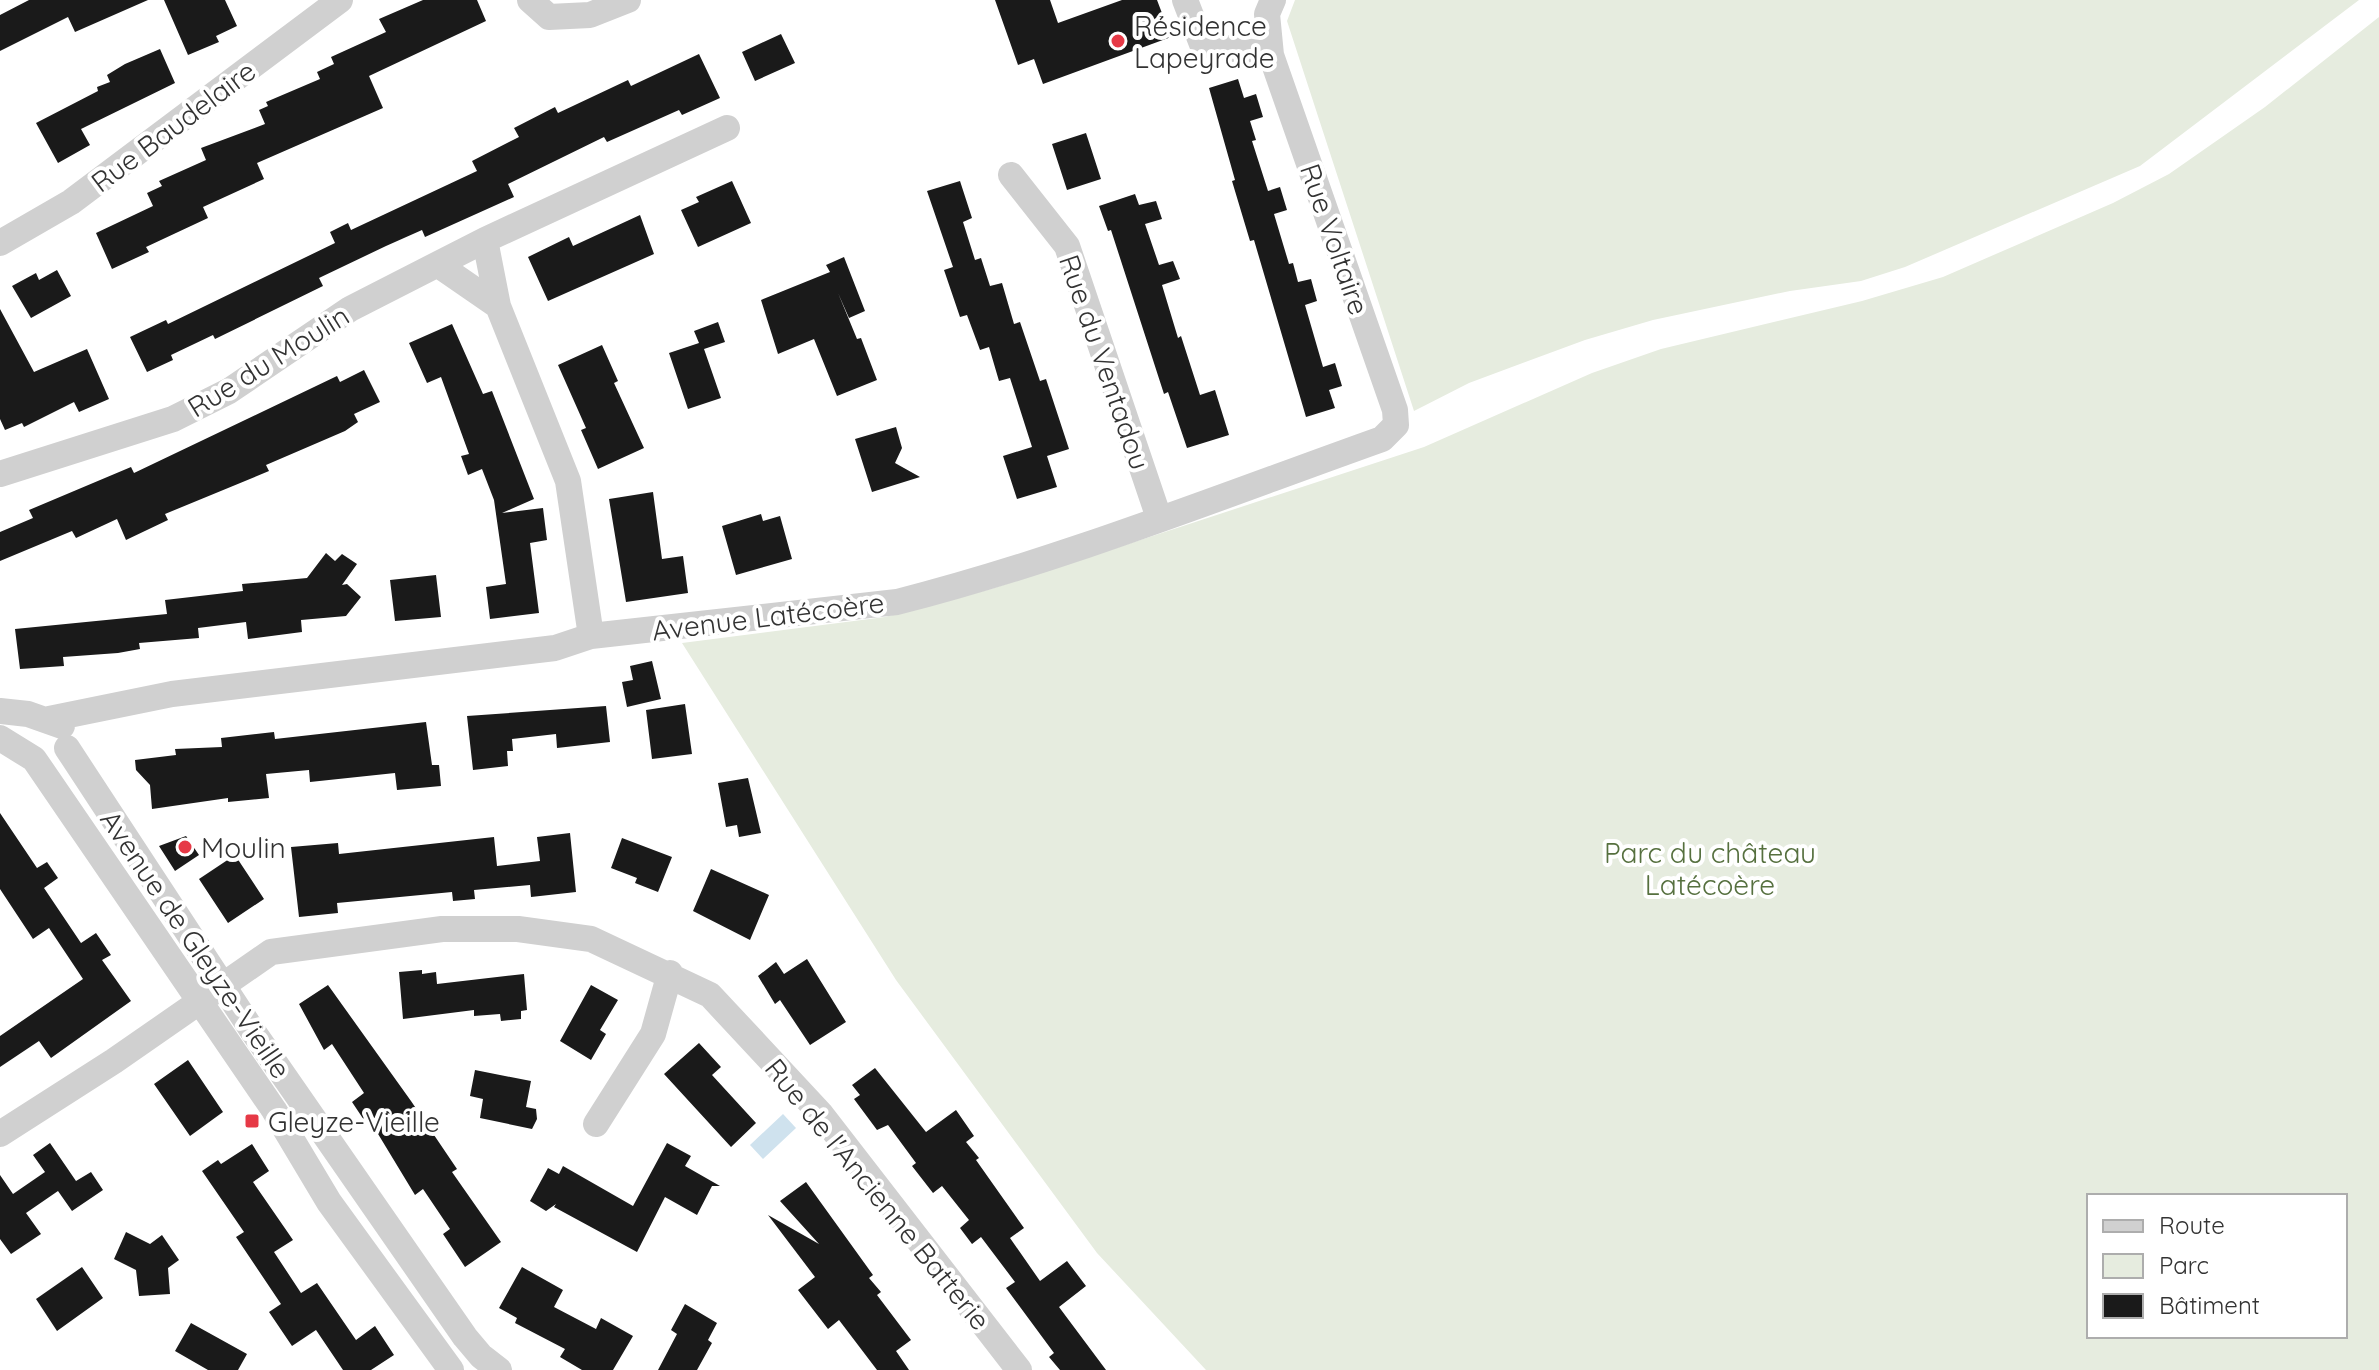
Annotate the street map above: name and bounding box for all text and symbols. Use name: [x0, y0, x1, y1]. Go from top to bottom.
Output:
place label: Résidence Lapeyrade: [1134, 8, 1275, 75]
marker: Résidence Lapeyrade: [1109, 32, 1127, 50]
street label: Rue Baudelaire: [84, 53, 262, 199]
street label: Rue Voltaire: [1293, 159, 1377, 319]
street label: Rue du Ventadou: [1052, 250, 1158, 474]
street label: Rue du Moulin: [181, 298, 355, 424]
street label: Avenue Latécoère: [650, 584, 886, 648]
street label: Avenue de Gleyze-Vieille: [93, 803, 299, 1085]
place label: Moulin: [201, 830, 286, 865]
park label: Parc du château Latécoère: [1604, 835, 1816, 902]
marker: Moulin: [176, 838, 194, 856]
street label: Rue de l'Ancienne Batterie: [758, 1051, 998, 1337]
place label: Gleyze-Vieille: [268, 1104, 440, 1139]
marker: Gleyze-Vieille: [243, 1112, 261, 1130]
legend: [2087, 1194, 2347, 1338]
text: Route: [2159, 1210, 2225, 1240]
text: Parc: [2159, 1250, 2209, 1280]
text: Bâtiment: [2159, 1290, 2260, 1320]

